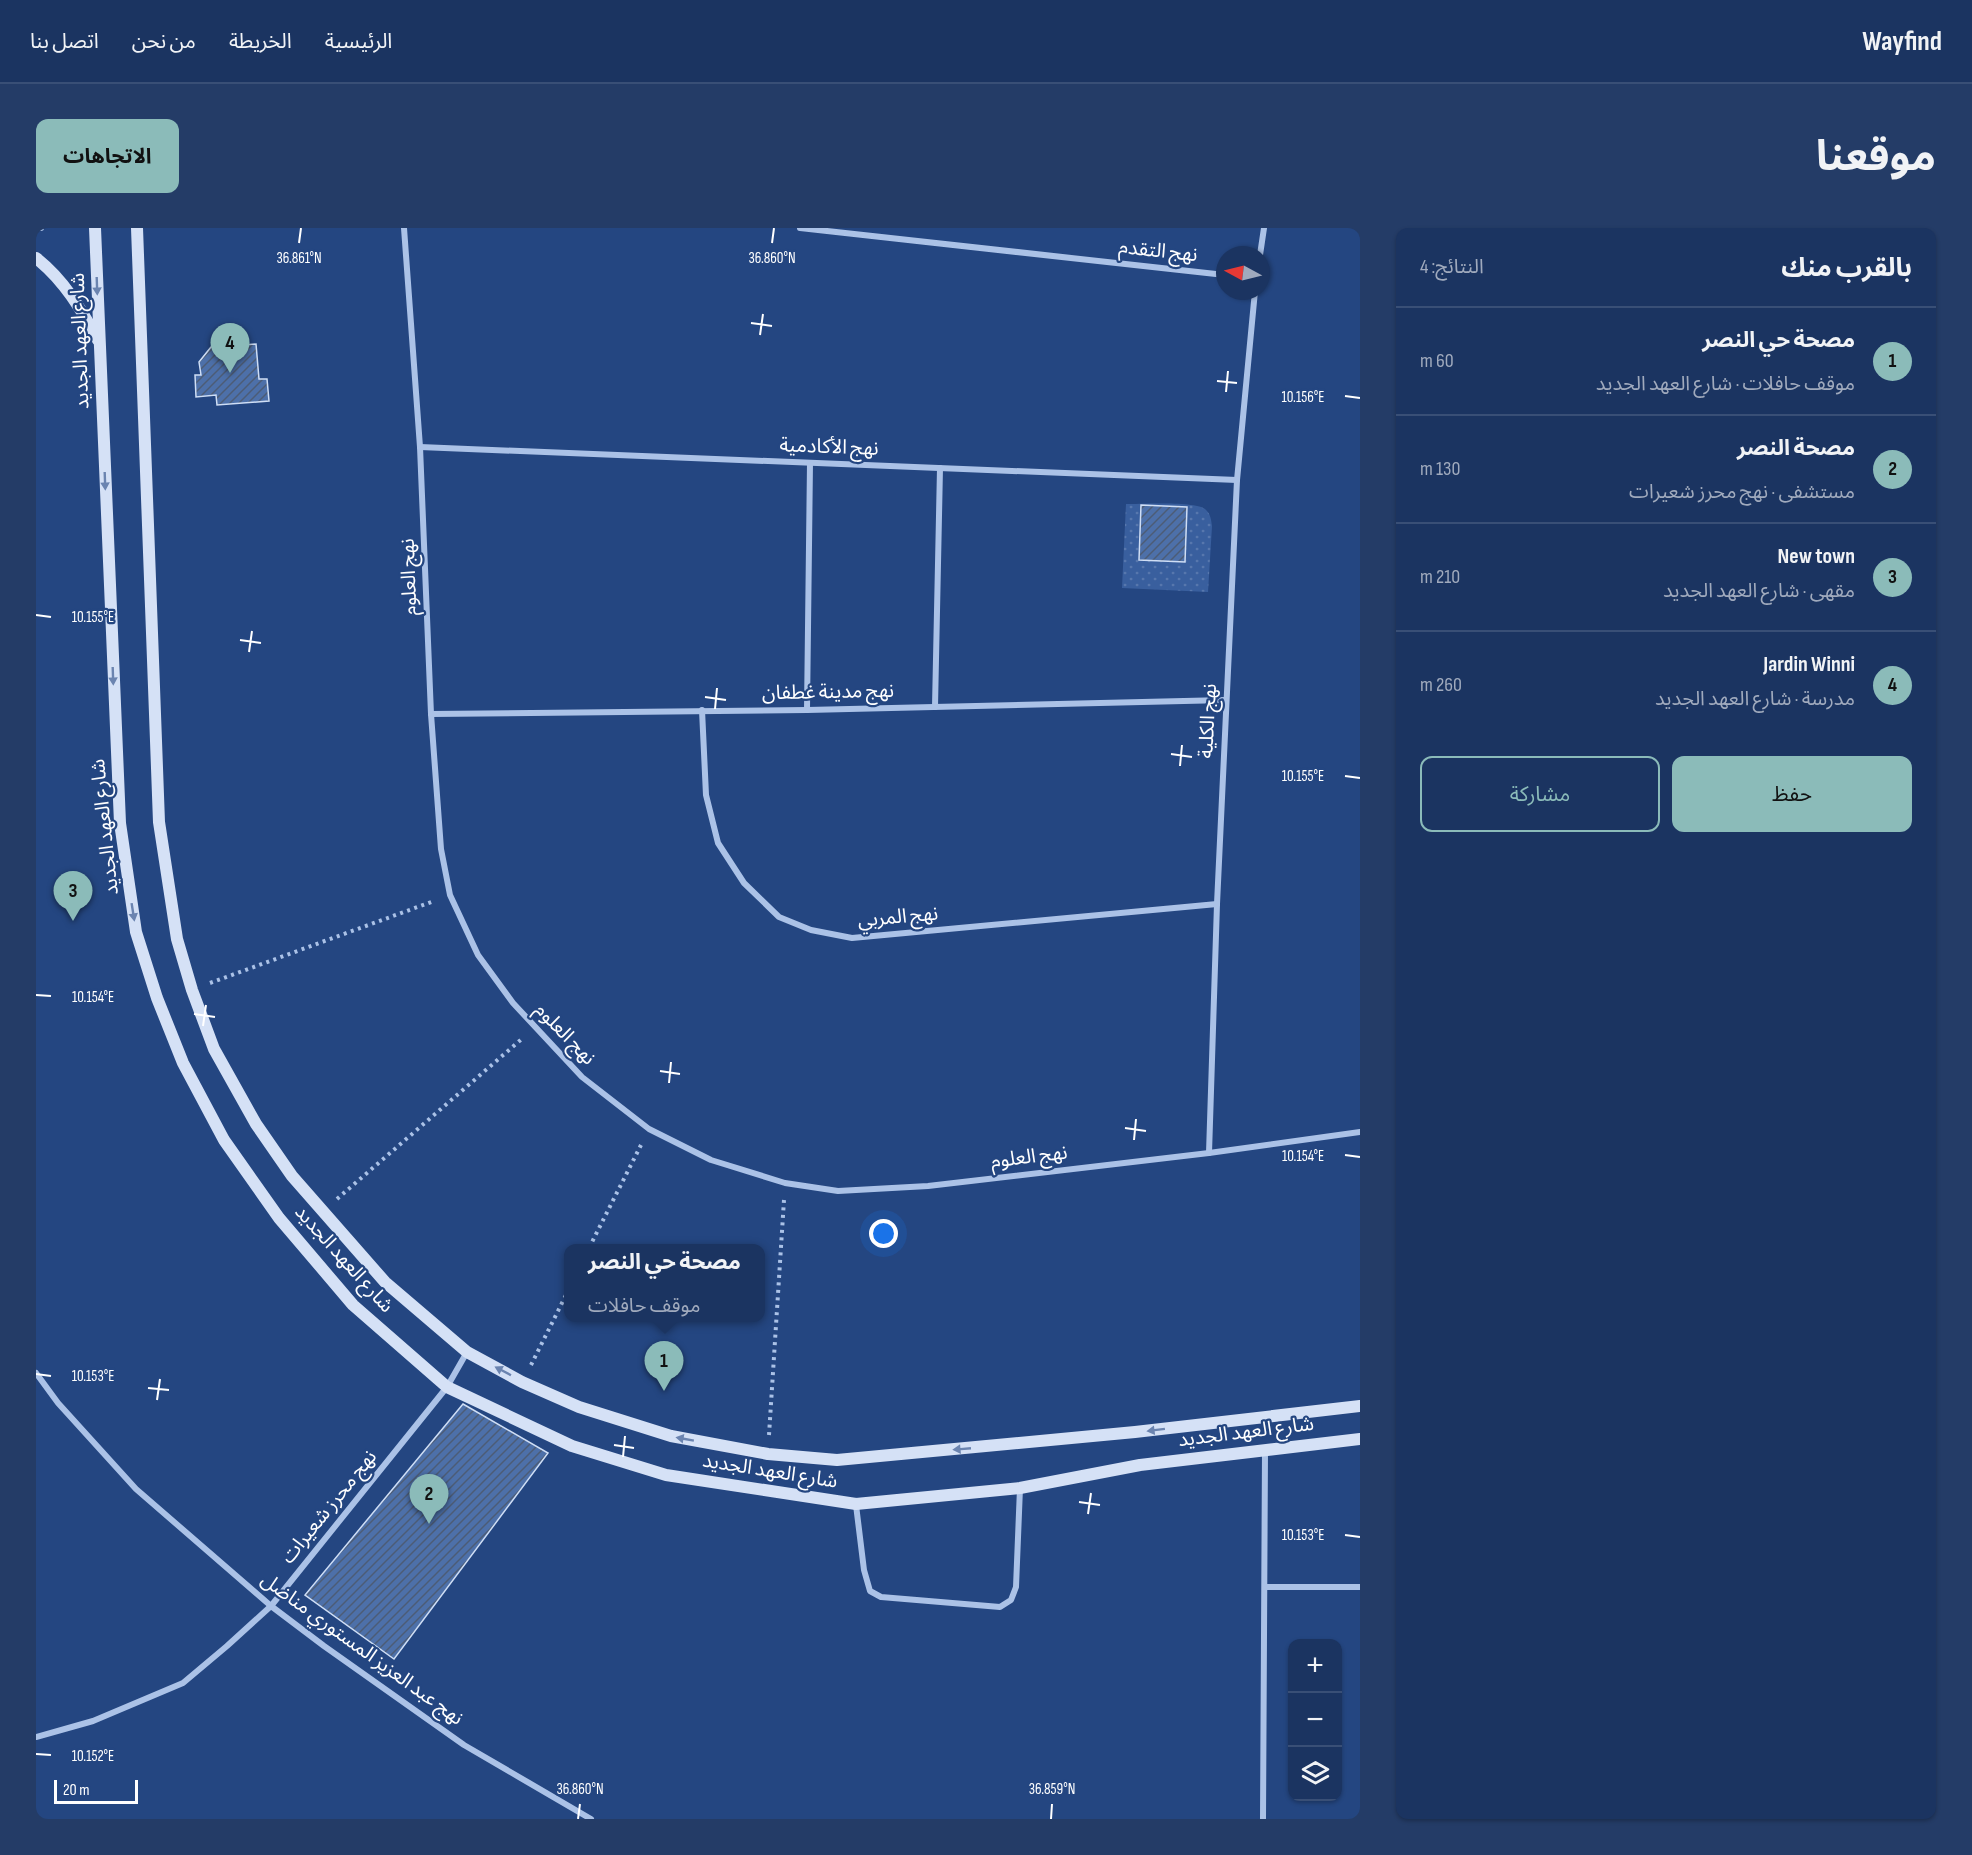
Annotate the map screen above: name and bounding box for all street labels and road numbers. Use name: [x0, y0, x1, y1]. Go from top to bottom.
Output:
street label: نهج التقدم: [1117, 235, 1199, 269]
street label: شارع العهد الجديد: [66, 272, 96, 410]
street label: نهج الأكادمية: [779, 433, 879, 463]
street label: نهج العلوم: [396, 538, 424, 616]
street label: نهج مدينة غطفان: [762, 679, 894, 707]
street label: نهج الكلية: [1194, 683, 1224, 759]
street label: شارع العهد الجديد: [86, 758, 126, 896]
street label: نهج المربي: [857, 902, 939, 935]
street label: نهج العلوم: [528, 998, 600, 1071]
street label: نهج العلوم: [989, 1140, 1069, 1176]
street label: شارع العهد الجديد: [288, 1200, 399, 1319]
street label: شارع العهد الجديد: [1177, 1412, 1315, 1454]
street label: نهج محرز شعيرات: [276, 1445, 384, 1570]
street label: شارع العهد الجديد: [700, 1448, 839, 1496]
street label: نهج عبد العزيز المستوري مناضل: [255, 1568, 468, 1733]

